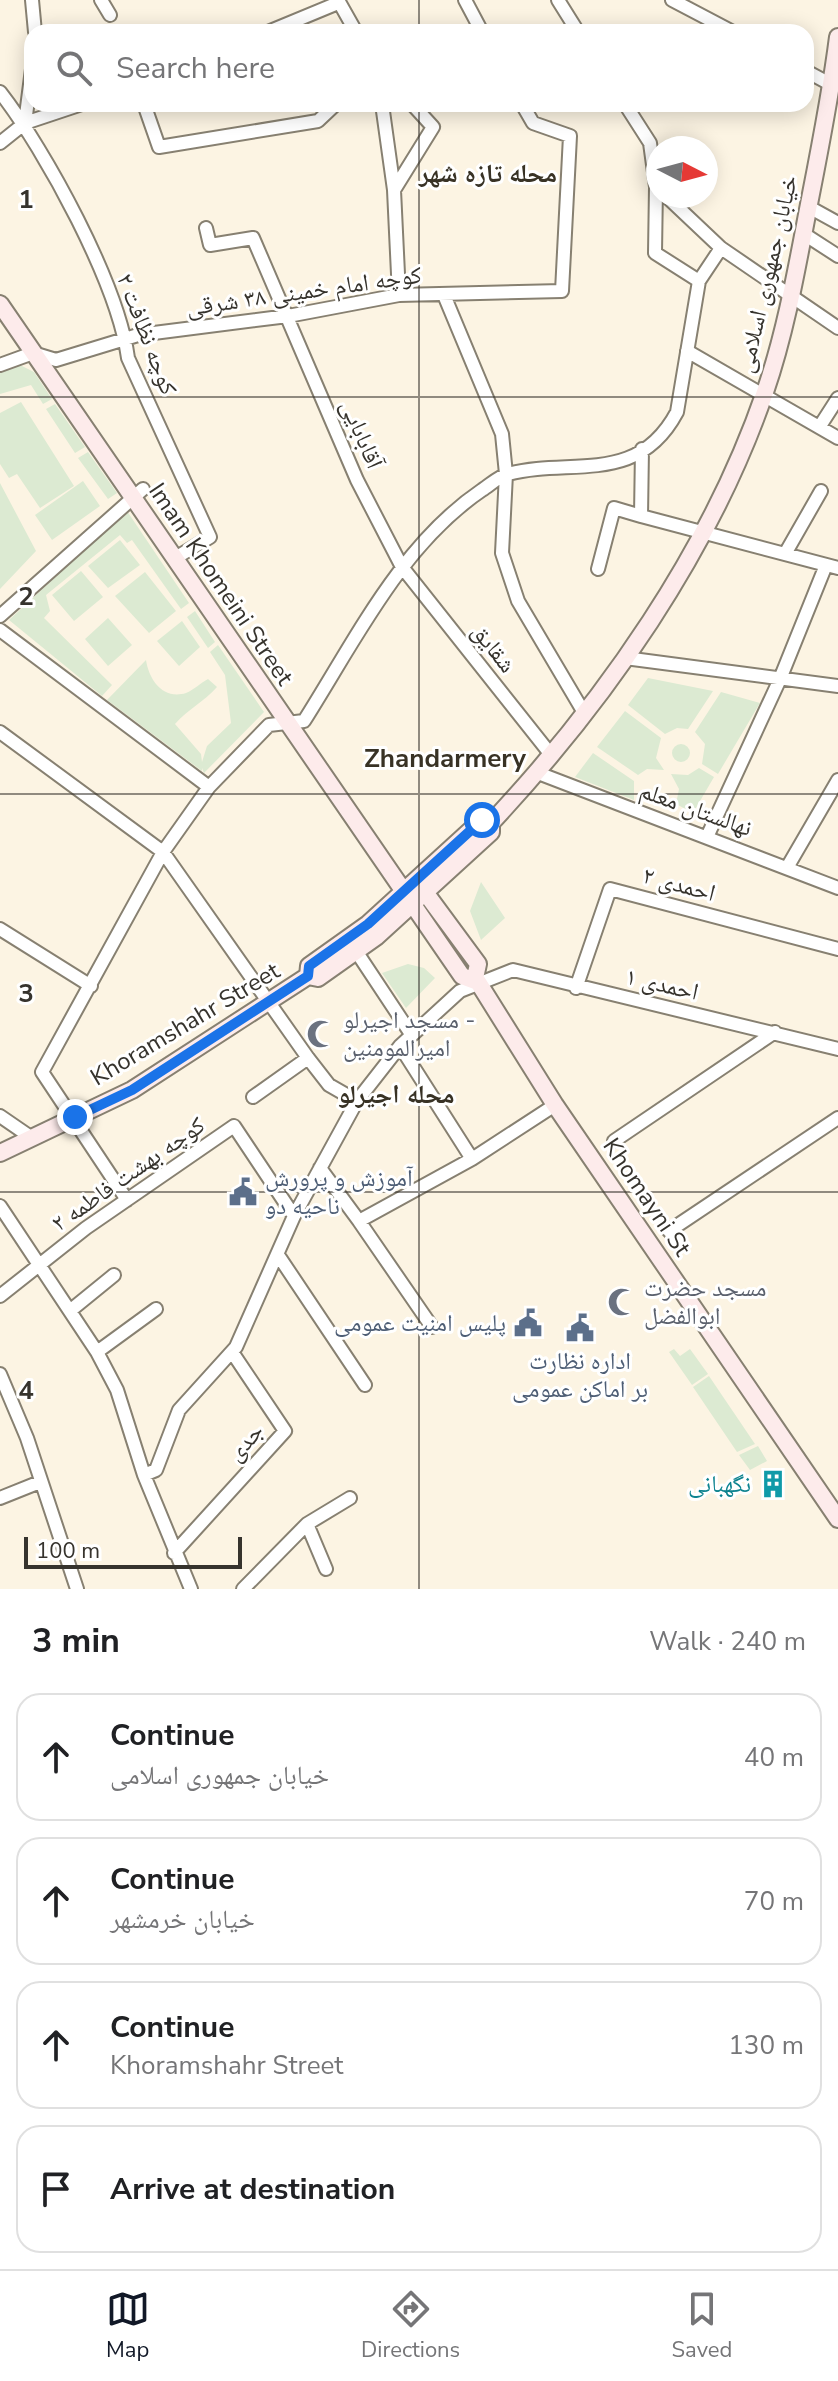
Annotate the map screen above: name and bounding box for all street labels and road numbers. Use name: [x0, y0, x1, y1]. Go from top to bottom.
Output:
street label: خیابان جمهوری اسلامی: [729, 172, 805, 376]
street label: کوچه امام خمینی ۳۸ شرقی: [184, 259, 424, 323]
street label: کوچه نظافت ۲: [109, 269, 185, 399]
street label: آقابابایی: [333, 395, 391, 474]
street label: Imam Khomeini Street: [141, 476, 301, 692]
street label: شقایق: [465, 617, 523, 679]
street label: نهالستان معلم: [635, 774, 757, 844]
street label: احمدی ۲: [639, 859, 719, 909]
street label: Khoramshahr Street: [84, 954, 286, 1093]
street label: احمدی ۱: [622, 960, 702, 1008]
street label: کوچه بهشت فاطمه ۲: [45, 1109, 211, 1239]
street label: Khomayni St: [596, 1132, 699, 1263]
street label: جدی: [219, 1416, 271, 1468]

